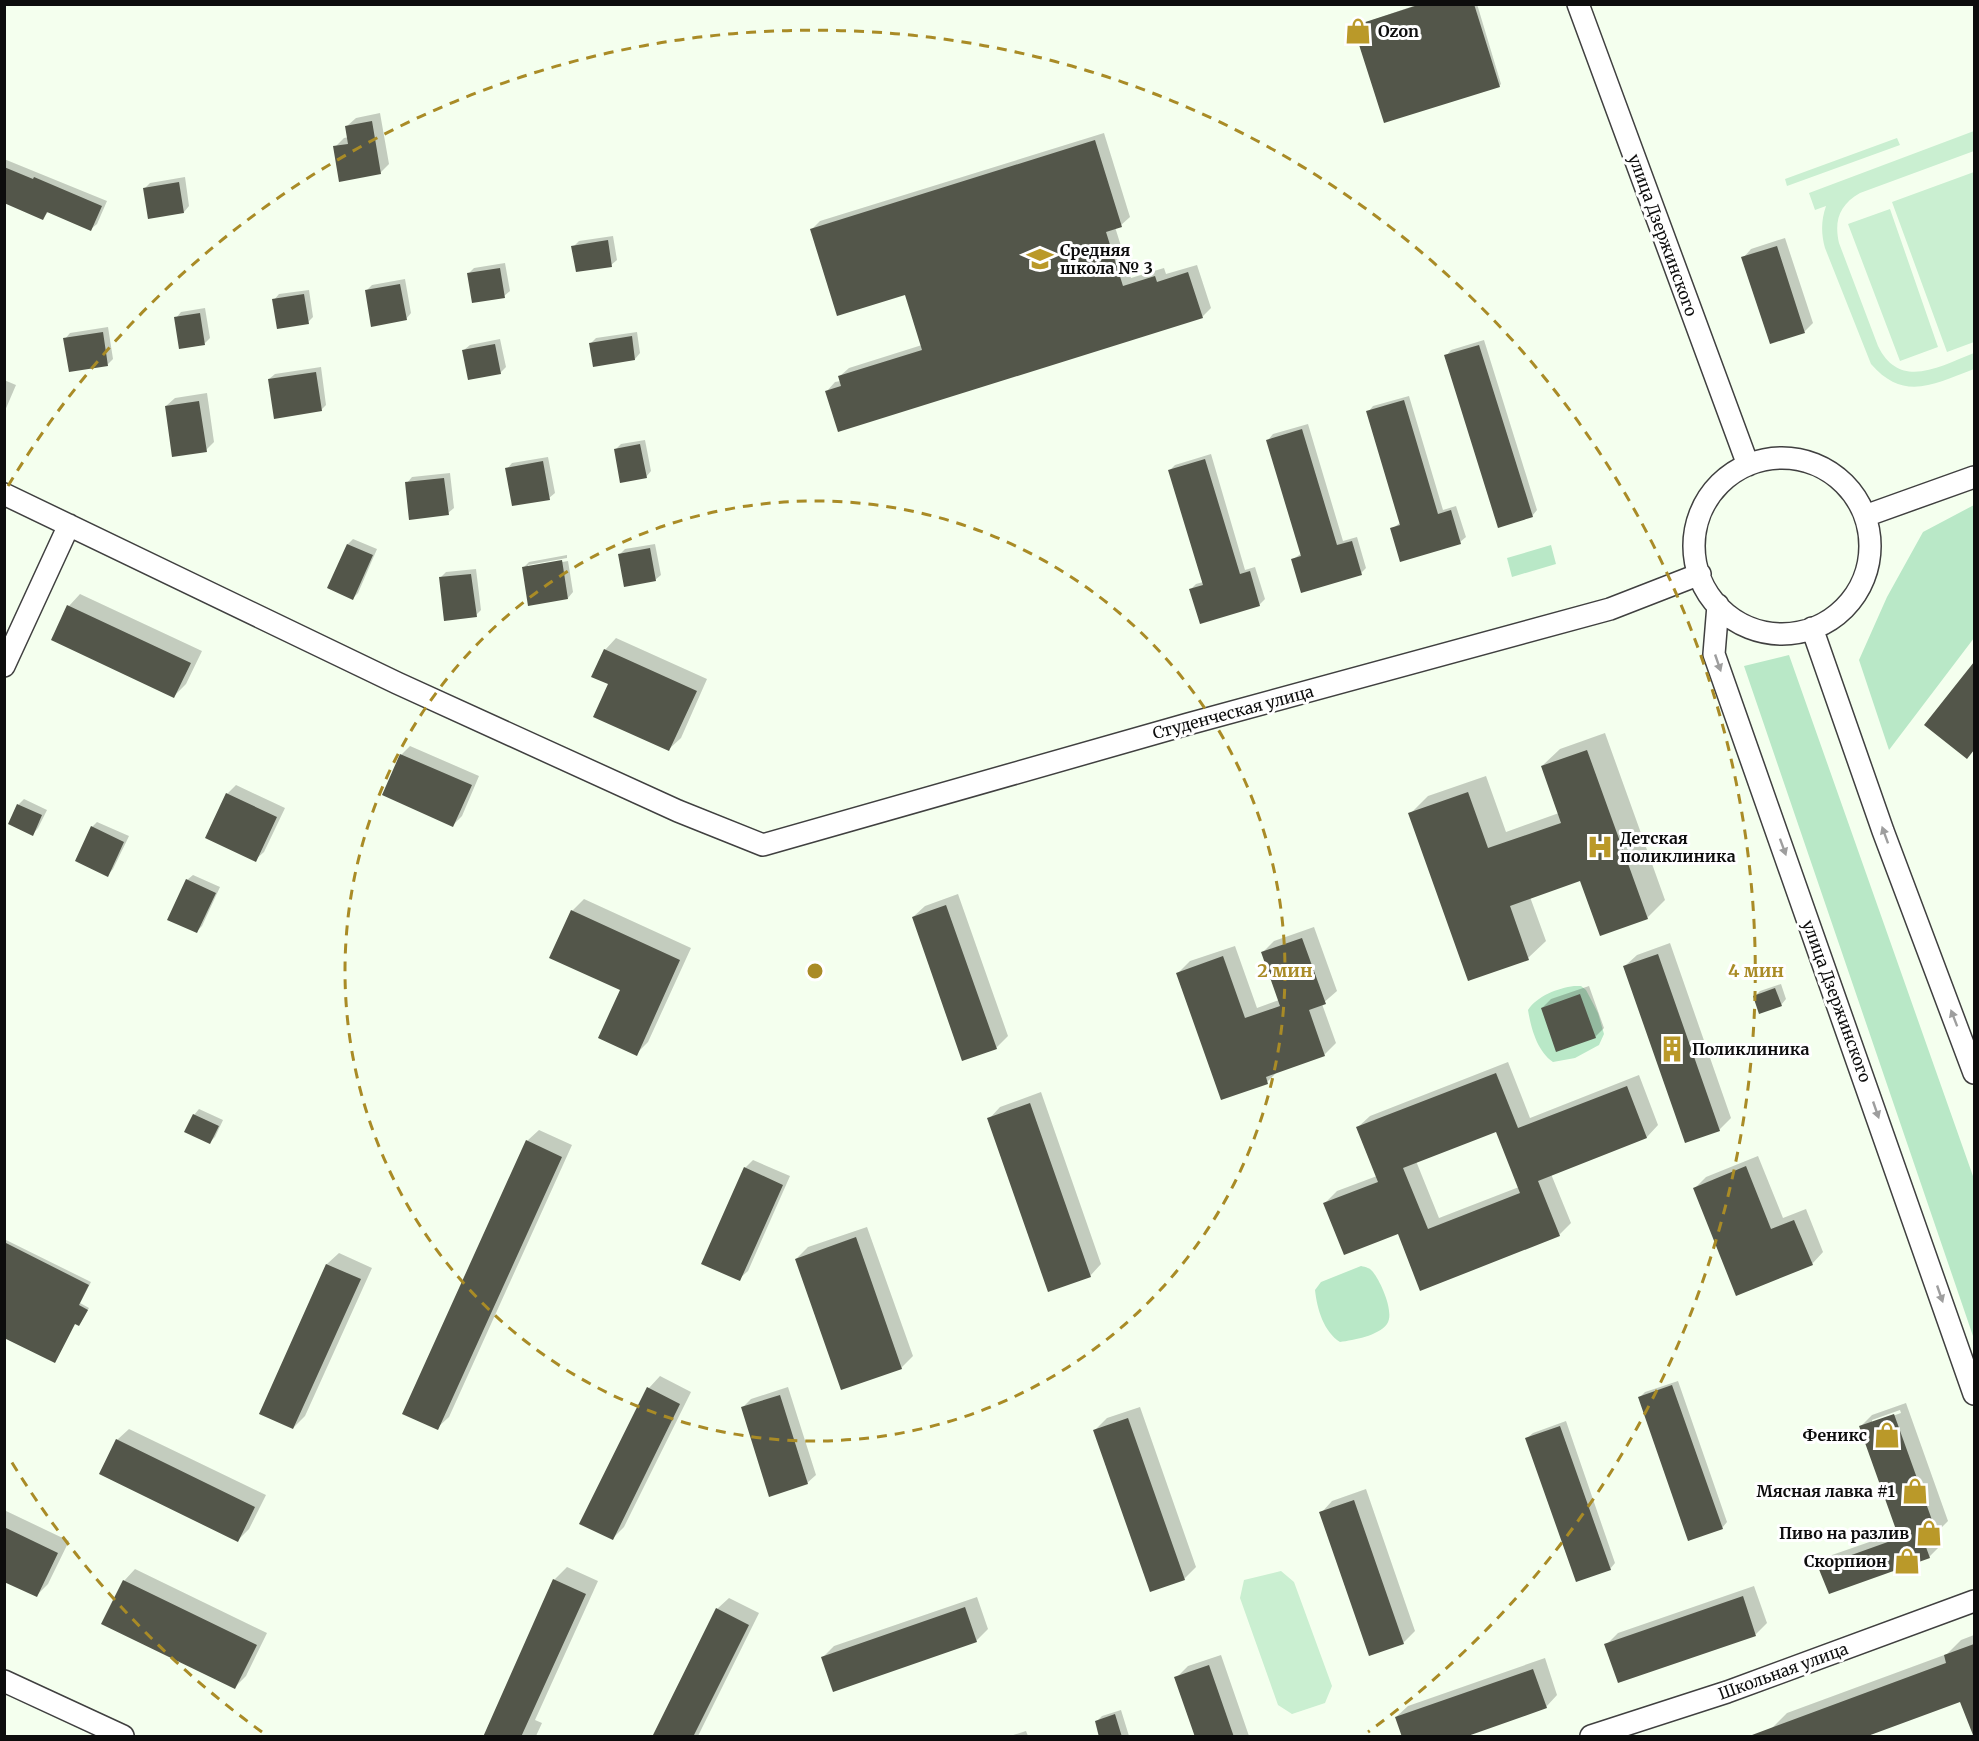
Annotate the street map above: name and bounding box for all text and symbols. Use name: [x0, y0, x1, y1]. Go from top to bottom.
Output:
shop icon: Ozon: [1343, 16, 1373, 46]
place label: Ozon: [1378, 21, 1419, 41]
street label: улица Дзержинского: [1624, 151, 1702, 319]
place label: Средняя школа № 3: [1060, 240, 1153, 278]
school or university icon: Средняя школа № 3: [1025, 244, 1055, 274]
one-way arrow: [1713, 654, 1723, 672]
street label: Студенческая улица: [1150, 681, 1316, 743]
one-way arrow: [1880, 826, 1890, 844]
place label: Детская поликлиника: [1620, 828, 1736, 866]
hospital icon: Детская поликлиника: [1585, 832, 1615, 862]
one-way arrow: [1779, 838, 1788, 856]
street label: улица Дзержинского: [1798, 917, 1876, 1085]
text: 2 мин: [1257, 959, 1313, 982]
text: 4 мин: [1728, 959, 1784, 982]
centre of rings: [805, 961, 825, 981]
one-way arrow: [1949, 1009, 1958, 1027]
building icon: Поликлиника: [1657, 1034, 1687, 1064]
place label: Поликлиника: [1692, 1039, 1809, 1059]
one-way arrow: [1871, 1101, 1881, 1119]
one-way arrow: [1935, 1285, 1945, 1303]
shop icon: Феникс: [1872, 1420, 1902, 1450]
place label: Феникс: [1803, 1425, 1867, 1445]
shop icon: Мясная лавка #1: [1900, 1476, 1930, 1506]
place label: Мясная лавка #1: [1756, 1481, 1896, 1501]
shop icon: Пиво на разлив: [1914, 1518, 1944, 1548]
place label: Пиво на разлив: [1779, 1523, 1909, 1543]
shop icon: Скорпион: [1892, 1546, 1922, 1576]
place label: Скорпион: [1804, 1551, 1887, 1571]
street label: Школьная улица: [1715, 1638, 1851, 1704]

